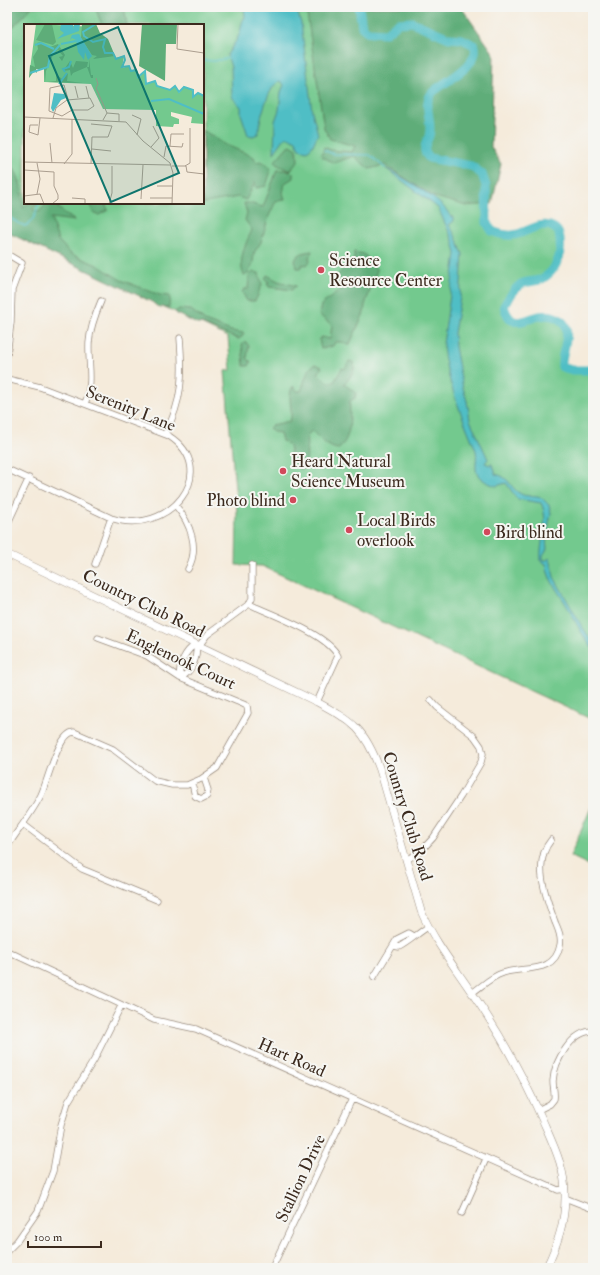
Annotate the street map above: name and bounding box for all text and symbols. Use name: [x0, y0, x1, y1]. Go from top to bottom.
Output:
inset map: [24, 24, 204, 204]
place label: Science Resource Center: [329, 250, 443, 291]
marker: Science Resource Center: [316, 265, 326, 275]
street label: Serenity Lane: [83, 381, 179, 437]
place label: Heard Natural Science Museum: [291, 451, 405, 492]
marker: Heard Natural Science Museum: [278, 466, 288, 476]
place label: Photo blind: [207, 490, 286, 511]
marker: Photo blind: [288, 495, 298, 505]
place label: Local Birds overlook: [357, 510, 436, 551]
place label: Bird blind: [495, 522, 564, 543]
marker: Local Birds overlook: [344, 525, 354, 535]
marker: Bird blind: [482, 527, 492, 537]
street label: Country Club Road: [79, 565, 209, 643]
street label: Englenook Court: [123, 625, 239, 694]
street label: Country Club Road: [377, 749, 437, 884]
street label: Hart Road: [255, 1033, 329, 1082]
street label: Stallion Drive: [271, 1131, 330, 1226]
scale bar: [28, 1223, 101, 1249]
text: 100 m: [34, 1230, 63, 1245]

